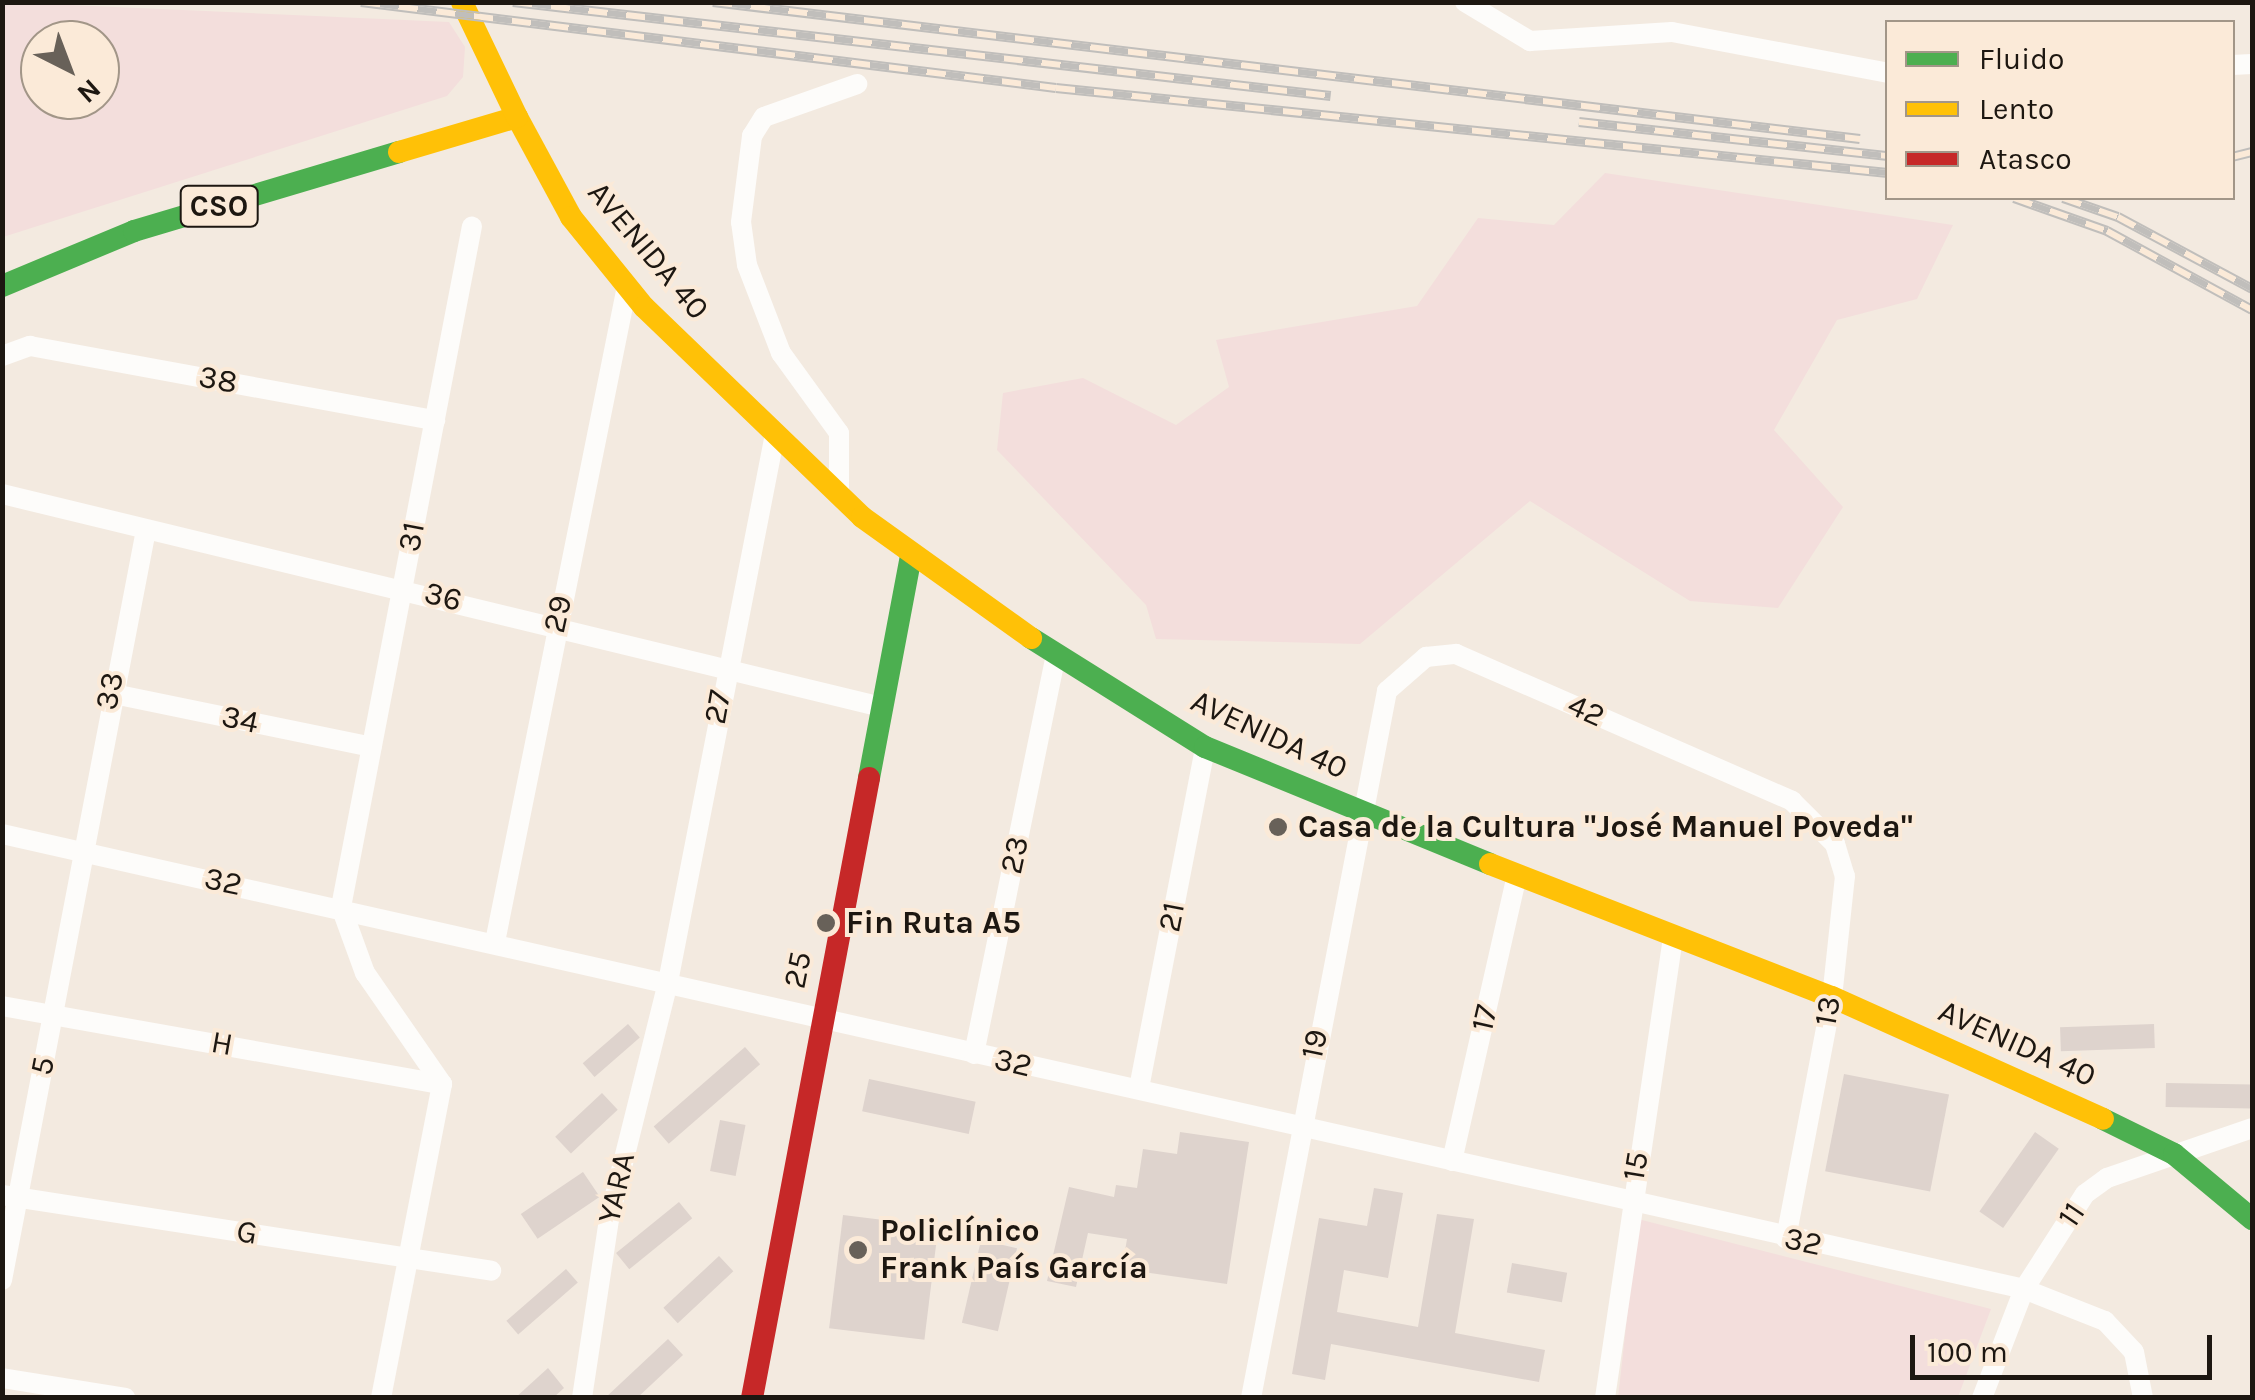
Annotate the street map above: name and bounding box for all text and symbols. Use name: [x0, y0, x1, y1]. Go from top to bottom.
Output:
north arrow: [20, 20, 120, 120]
legend: [1885, 20, 2235, 200]
text: Fluido: [1979, 41, 2064, 77]
text: N: [71, 72, 108, 110]
text: Lento: [1979, 91, 2054, 127]
text: Atasco: [1979, 141, 2072, 177]
street label: AVENIDA 40: [579, 174, 717, 328]
road number: CSO: [179, 181, 259, 231]
street label: 38: [196, 358, 240, 402]
street label: 31: [390, 519, 434, 555]
street label: 36: [420, 574, 466, 620]
street label: 29: [535, 592, 581, 636]
street label: 33: [88, 669, 132, 713]
street label: AVENIDA 40: [1185, 682, 1353, 788]
street label: 42: [1562, 686, 1610, 736]
street label: 27: [696, 687, 740, 727]
street label: 34: [218, 697, 262, 743]
place label: Casa de la Cultura "José Manuel Poveda": [1298, 808, 1913, 846]
marker: Casa de la Cultura "José Manuel Poveda": [1267, 816, 1289, 838]
street label: 23: [992, 833, 1038, 877]
street label: 32: [201, 859, 245, 905]
street label: 21: [1150, 899, 1194, 935]
place label: Fin Ruta A5: [846, 904, 1021, 942]
marker: Fin Ruta A5: [815, 912, 837, 934]
street label: 25: [776, 948, 820, 992]
street label: AVENIDA 40: [1932, 992, 2102, 1096]
street label: 13: [1807, 993, 1849, 1029]
street label: 17: [1463, 1001, 1507, 1035]
street label: H: [208, 1023, 236, 1065]
street label: 19: [1293, 1026, 1337, 1062]
street label: 32: [990, 1040, 1036, 1086]
street label: 5: [22, 1053, 64, 1079]
street label: YARA: [590, 1149, 644, 1227]
street label: 15: [1615, 1149, 1657, 1183]
street label: 11: [2050, 1195, 2094, 1235]
street label: G: [234, 1212, 260, 1254]
place label: Policlínico Frank País García: [880, 1213, 1148, 1288]
street label: 32: [1781, 1219, 1825, 1265]
marker: Policlínico Frank País García: [845, 1237, 871, 1263]
scale bar: [1915, 1315, 2218, 1377]
text: 100 m: [1927, 1334, 2008, 1370]

